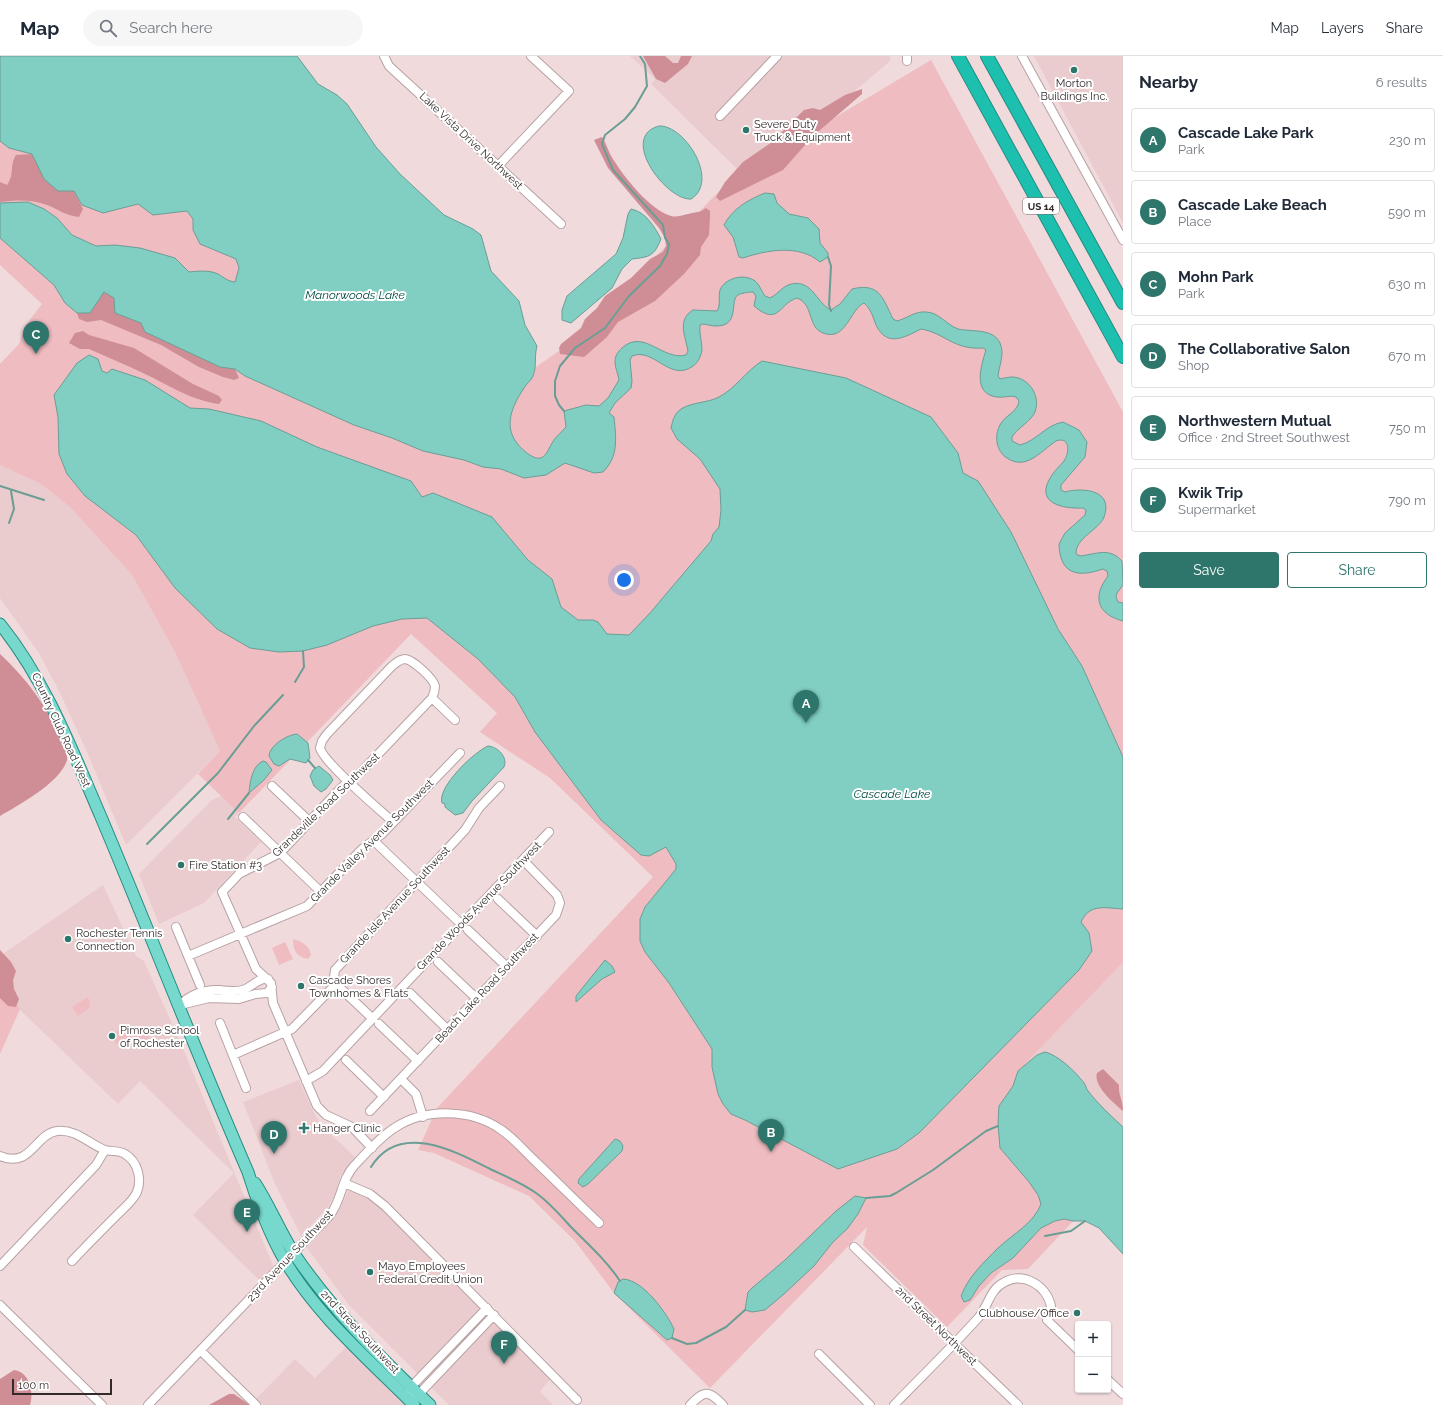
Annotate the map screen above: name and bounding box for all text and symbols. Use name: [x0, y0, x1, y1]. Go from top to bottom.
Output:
search box: [83, 10, 363, 46]
text: Map: [20, 17, 59, 39]
icon: search: [97, 17, 119, 39]
text: Search here: [129, 19, 213, 37]
text: Map: [1271, 20, 1299, 36]
text: Layers: [1321, 20, 1364, 36]
text: Share: [1386, 20, 1423, 36]
marker: Morton Buildings Inc.: [1069, 65, 1079, 75]
text: Nearby: [1139, 72, 1198, 92]
text: 6 results: [1376, 75, 1427, 90]
place label: Morton Buildings Inc.: [1040, 77, 1108, 103]
street label: Lake Vista Drive Northwest: [417, 90, 526, 193]
place label: Severe Duty Truck & Equipment: [754, 118, 851, 144]
text: Cascade Lake Park: [1178, 124, 1314, 142]
marker: Severe Duty Truck & Equipment: [741, 125, 751, 135]
text: A: [1149, 133, 1157, 148]
text: 230 m: [1389, 133, 1426, 148]
text: Park: [1178, 142, 1205, 157]
text: Cascade Lake Beach: [1178, 196, 1327, 214]
road number: US 14: [1023, 198, 1059, 214]
text: B: [1149, 205, 1157, 220]
text: 590 m: [1388, 205, 1426, 220]
text: Place: [1178, 214, 1211, 229]
text: Mohn Park: [1178, 268, 1254, 286]
text: C: [1149, 277, 1157, 292]
text: 630 m: [1388, 277, 1426, 292]
text: Park: [1178, 286, 1205, 301]
water label: Manorwoods Lake: [305, 288, 405, 302]
pin: C: [23, 321, 49, 354]
text: The Collaborative Salon: [1178, 340, 1350, 358]
text: D: [1148, 349, 1158, 364]
text: 670 m: [1388, 349, 1426, 364]
text: Shop: [1178, 358, 1209, 373]
text: Northwestern Mutual: [1178, 412, 1331, 430]
text: E: [1149, 421, 1157, 436]
text: 750 m: [1389, 421, 1426, 436]
text: Office · 2nd Street Southwest: [1178, 430, 1350, 445]
text: Kwik Trip: [1178, 484, 1243, 502]
text: F: [1149, 493, 1157, 508]
text: 790 m: [1388, 493, 1426, 508]
text: Supermarket: [1178, 502, 1256, 517]
button: Save: [1139, 552, 1279, 588]
button: Share: [1287, 552, 1427, 588]
your location: [614, 570, 634, 590]
street label: Country Club Road West: [29, 671, 93, 790]
pin: A: [793, 690, 819, 723]
street label: Grandeville Road Southwest: [270, 750, 382, 860]
street label: Grande Valley Avenue Southwest: [308, 777, 436, 905]
water label: Cascade Lake: [853, 787, 931, 801]
street label: Grande Woods Avenue Southwest: [414, 839, 544, 973]
street label: Grande Isle Avenue Southwest: [337, 843, 453, 966]
place label: Fire Station #3: [189, 859, 262, 872]
marker: Fire Station #3: [176, 860, 186, 870]
place label: Rochester Tennis Connection: [76, 927, 162, 953]
street label: Beach Lake Road Southwest: [433, 930, 542, 1046]
marker: Rochester Tennis Connection: [63, 934, 73, 944]
place label: Cascade Shores Townhomes & Flats: [309, 974, 408, 1000]
marker: Cascade Shores Townhomes & Flats: [296, 981, 306, 991]
place label: Pimrose School of Rochester: [120, 1024, 199, 1050]
marker: Pimrose School of Rochester: [107, 1031, 117, 1041]
pin: B: [758, 1119, 784, 1152]
pin: D: [261, 1121, 287, 1154]
marker: Hanger Clinic: [298, 1122, 310, 1134]
place label: Hanger Clinic: [313, 1122, 381, 1135]
pin: E: [234, 1199, 260, 1232]
street label: 23rd Avenue Southwest: [244, 1207, 336, 1304]
place label: Mayo Employees Federal Credit Union: [378, 1260, 483, 1286]
marker: Mayo Employees Federal Credit Union: [365, 1267, 375, 1277]
street label: 2nd Street Northwest: [893, 1284, 980, 1368]
street label: 2nd Street Southwest: [318, 1288, 402, 1377]
place label: Clubhouse/Office: [979, 1307, 1070, 1320]
marker: Clubhouse/Office: [1072, 1308, 1082, 1318]
map controls: [1075, 1321, 1111, 1393]
button: +: [1075, 1321, 1111, 1357]
pin: F: [491, 1331, 517, 1364]
button: −: [1075, 1357, 1111, 1393]
scale bar: [12, 1377, 112, 1396]
text: 100 m: [18, 1379, 49, 1392]

